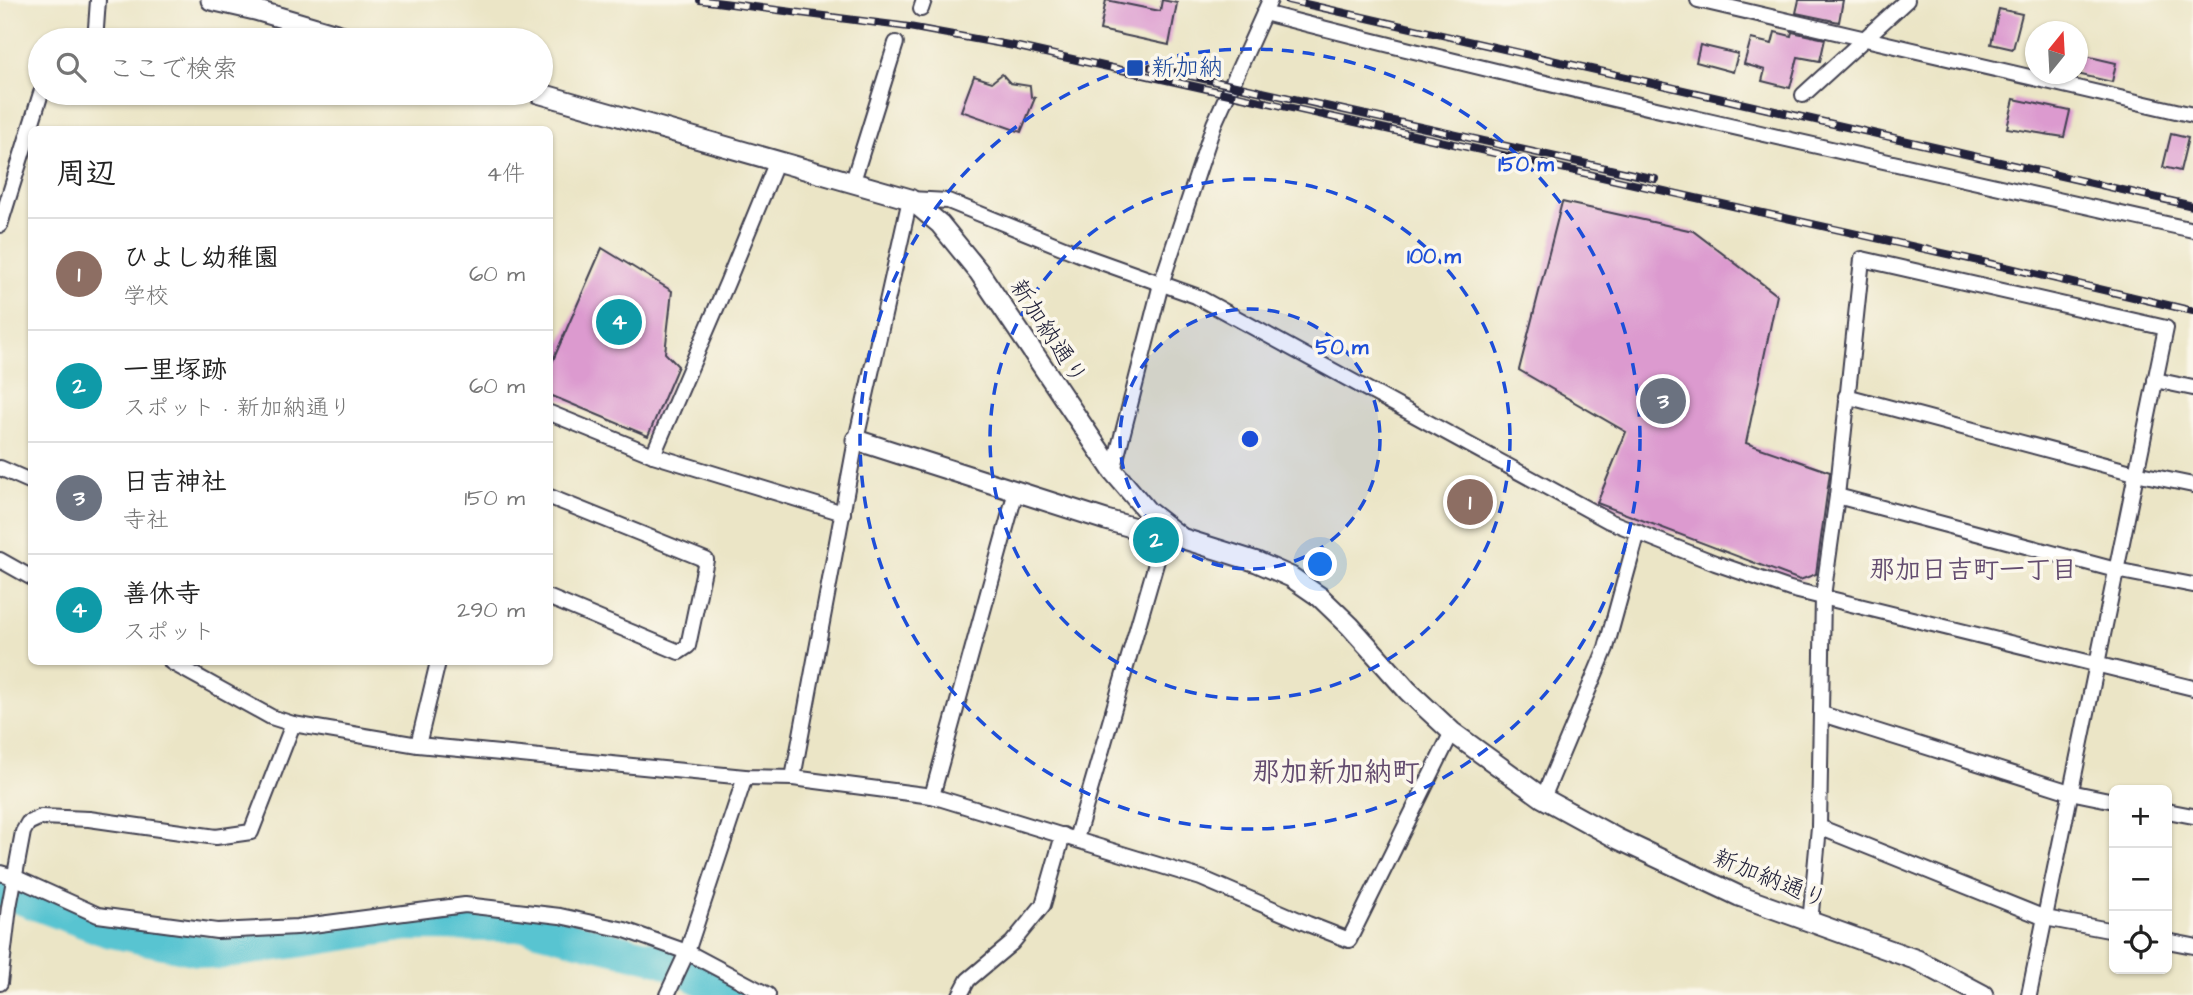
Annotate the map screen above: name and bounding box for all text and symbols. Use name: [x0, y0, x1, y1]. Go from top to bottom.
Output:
north arrow: [2025, 21, 2088, 84]
search box: [28, 28, 553, 105]
icon: search: [52, 48, 90, 86]
text: ここで検索: [108, 51, 238, 87]
place label: 新加納: [1151, 51, 1223, 85]
marker: 新加納: [1125, 58, 1145, 78]
text: 150 m: [1498, 150, 1554, 179]
text: 周辺: [56, 153, 116, 195]
text: 4件: [486, 158, 525, 190]
text: ひよし幼稚園: [123, 240, 279, 276]
text: 100 m: [1407, 242, 1462, 271]
text: 1: [78, 258, 80, 290]
text: 60 m: [469, 258, 525, 290]
street label: 新加納通り: [1001, 272, 1095, 392]
text: 学校: [123, 280, 169, 312]
pin: 4: [596, 296, 642, 348]
text: 50 m: [1316, 333, 1369, 362]
text: 一里塚跡: [123, 352, 227, 388]
text: 2: [72, 370, 86, 402]
text: 60 m: [469, 370, 525, 402]
pin: 3: [1640, 375, 1686, 427]
text: スポット · 新加納通り: [123, 392, 352, 424]
centre of rings: [1238, 427, 1262, 451]
text: 日吉神社: [123, 464, 227, 500]
pin: 1: [1447, 476, 1493, 528]
text: 3: [73, 482, 85, 514]
text: 150 m: [464, 482, 525, 514]
text: 寺社: [123, 504, 169, 536]
pin: 2: [1133, 514, 1179, 566]
your location: [1303, 547, 1337, 581]
district label: 那加日吉町一丁目: [1869, 552, 2077, 588]
text: 善休寺: [123, 576, 201, 612]
text: 4: [71, 594, 87, 626]
text: 290 m: [457, 594, 525, 626]
text: スポット: [123, 616, 215, 648]
district label: 那加新加納町: [1252, 753, 1420, 792]
map controls: [2109, 785, 2172, 974]
button: +: [2109, 785, 2172, 848]
street label: 新加納通り: [1708, 841, 1832, 917]
button: −: [2109, 848, 2172, 911]
button: locate: [2109, 911, 2172, 974]

